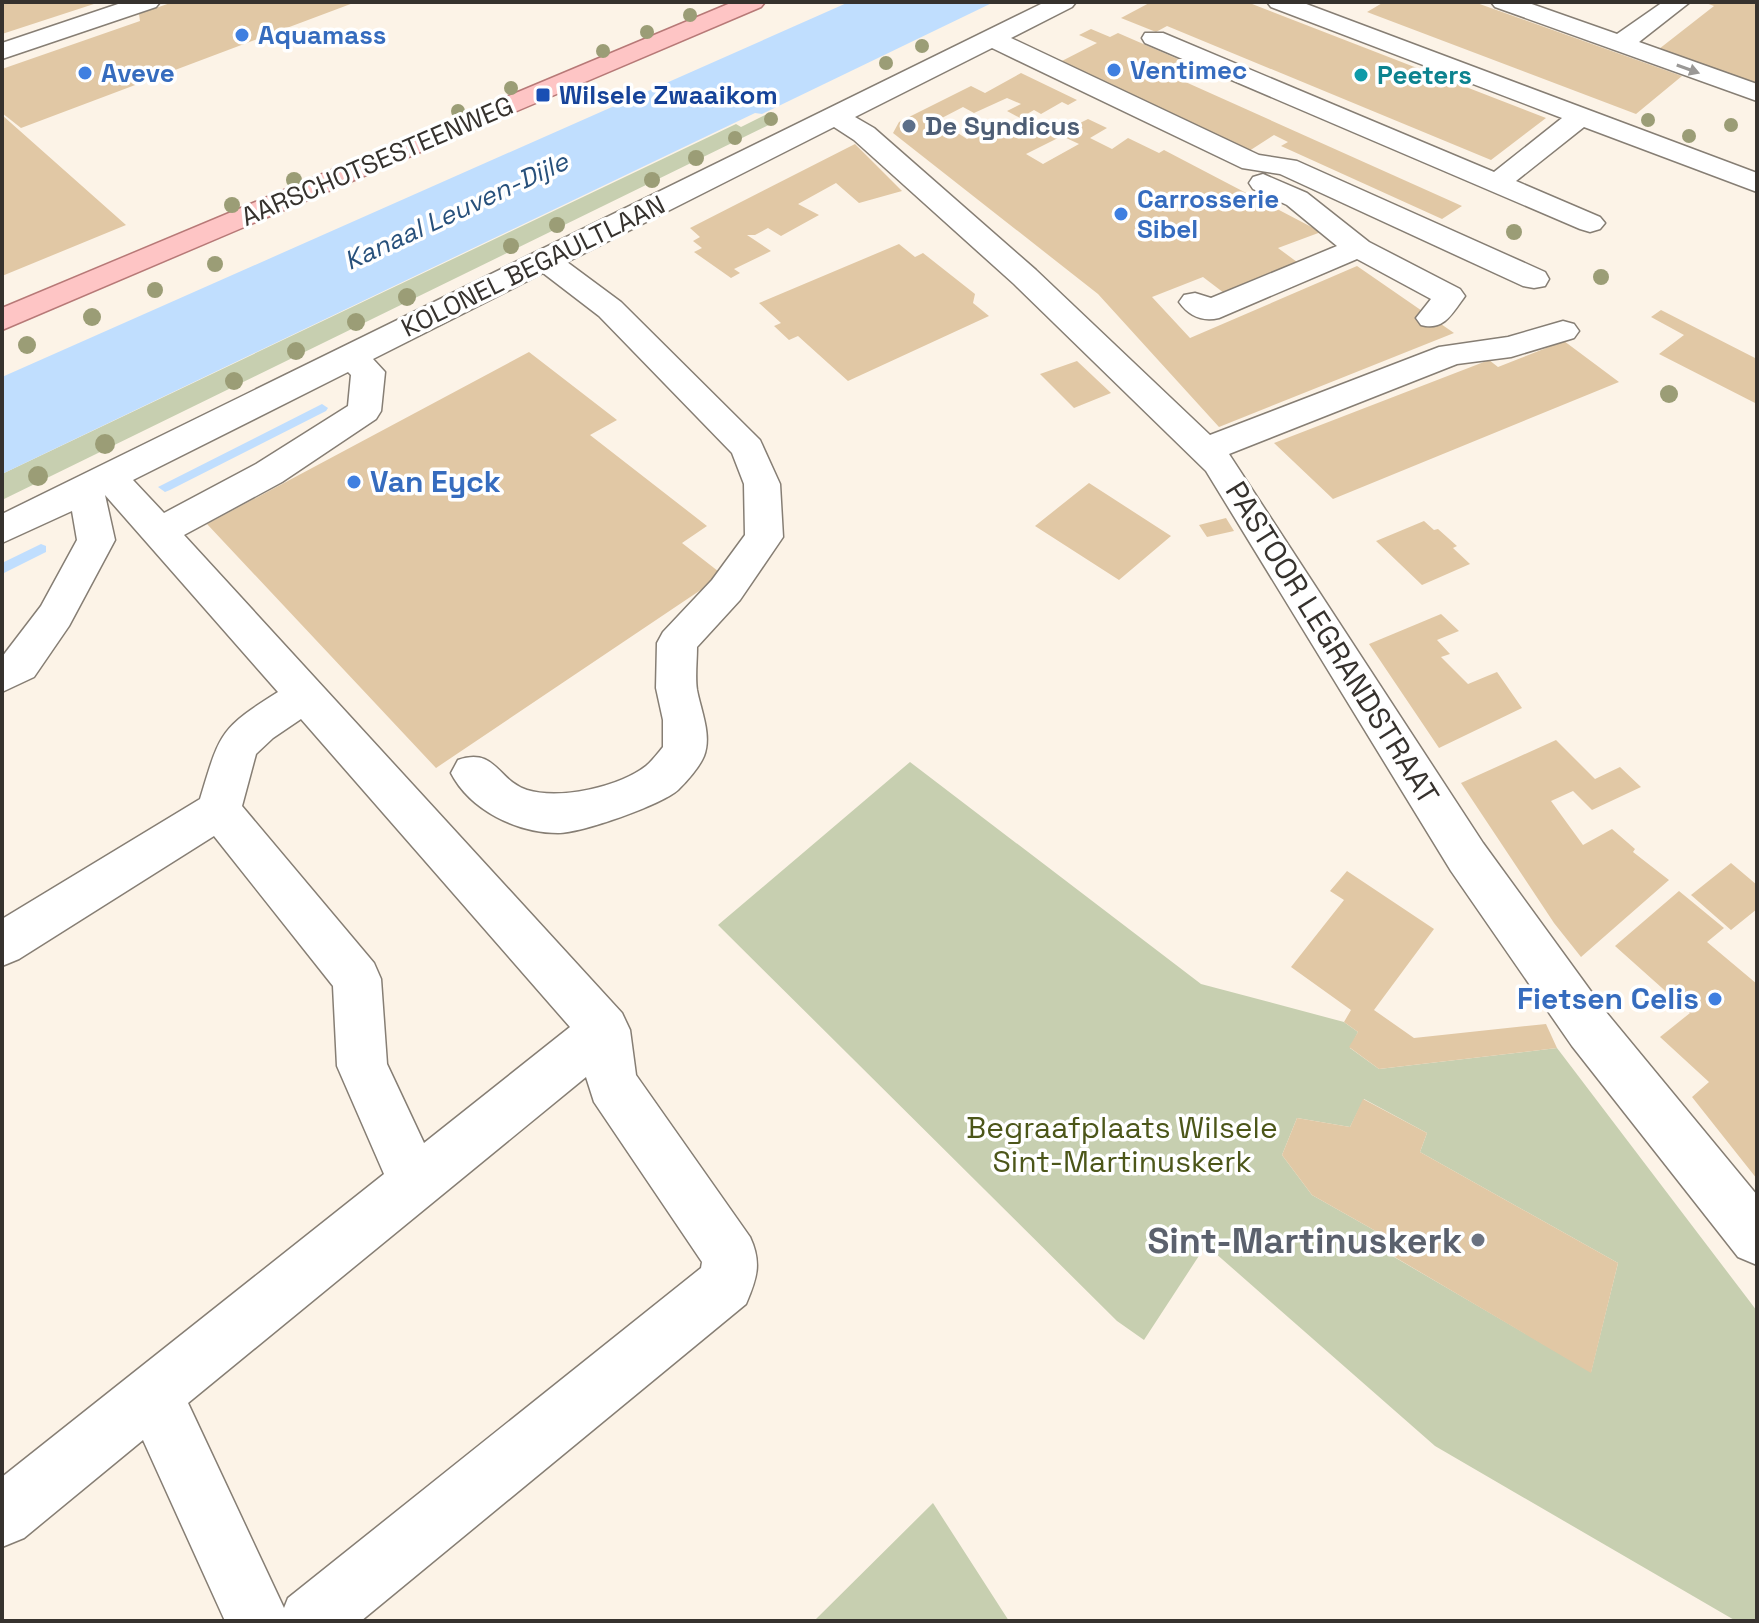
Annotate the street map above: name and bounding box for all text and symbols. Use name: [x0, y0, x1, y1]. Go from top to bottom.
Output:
place label: Aquamass: [258, 18, 387, 52]
marker: Aquamass: [233, 26, 251, 44]
place label: Ventimec: [1130, 53, 1247, 87]
place label: Aveve: [101, 56, 175, 90]
place label: Peeters: [1377, 58, 1472, 92]
marker: Ventimec: [1105, 61, 1123, 79]
one-way arrow: [1676, 63, 1700, 75]
marker: Aveve: [76, 64, 94, 82]
marker: Peeters: [1352, 66, 1370, 84]
place label: Wilsele Zwaaikom: [559, 78, 778, 112]
marker: Wilsele Zwaaikom: [534, 86, 552, 104]
street label: AARSCHOTSESTEENWEG: [236, 88, 518, 234]
place label: De Syndicus: [925, 109, 1080, 143]
marker: De Syndicus: [900, 117, 918, 135]
water label: Kanaal Leuven-Dijle: [338, 143, 575, 278]
place label: Carrosserie Sibel: [1137, 182, 1279, 246]
street label: KOLONEL BEGAULTLAAN: [395, 187, 671, 345]
marker: Carrosserie Sibel: [1112, 205, 1130, 223]
place label: Van Eyck: [370, 462, 501, 501]
marker: Van Eyck: [345, 473, 363, 491]
street label: PASTOOR LEGRANDSTRAAT: [1217, 474, 1448, 812]
place label: Fietsen Celis: [1517, 979, 1699, 1018]
marker: Fietsen Celis: [1706, 990, 1724, 1008]
park label: Begraafplaats Wilsele Sint-Martinuskerk: [966, 1108, 1278, 1181]
place label: Sint-Martinuskerk: [1147, 1218, 1462, 1264]
marker: Sint-Martinuskerk: [1469, 1231, 1487, 1249]

